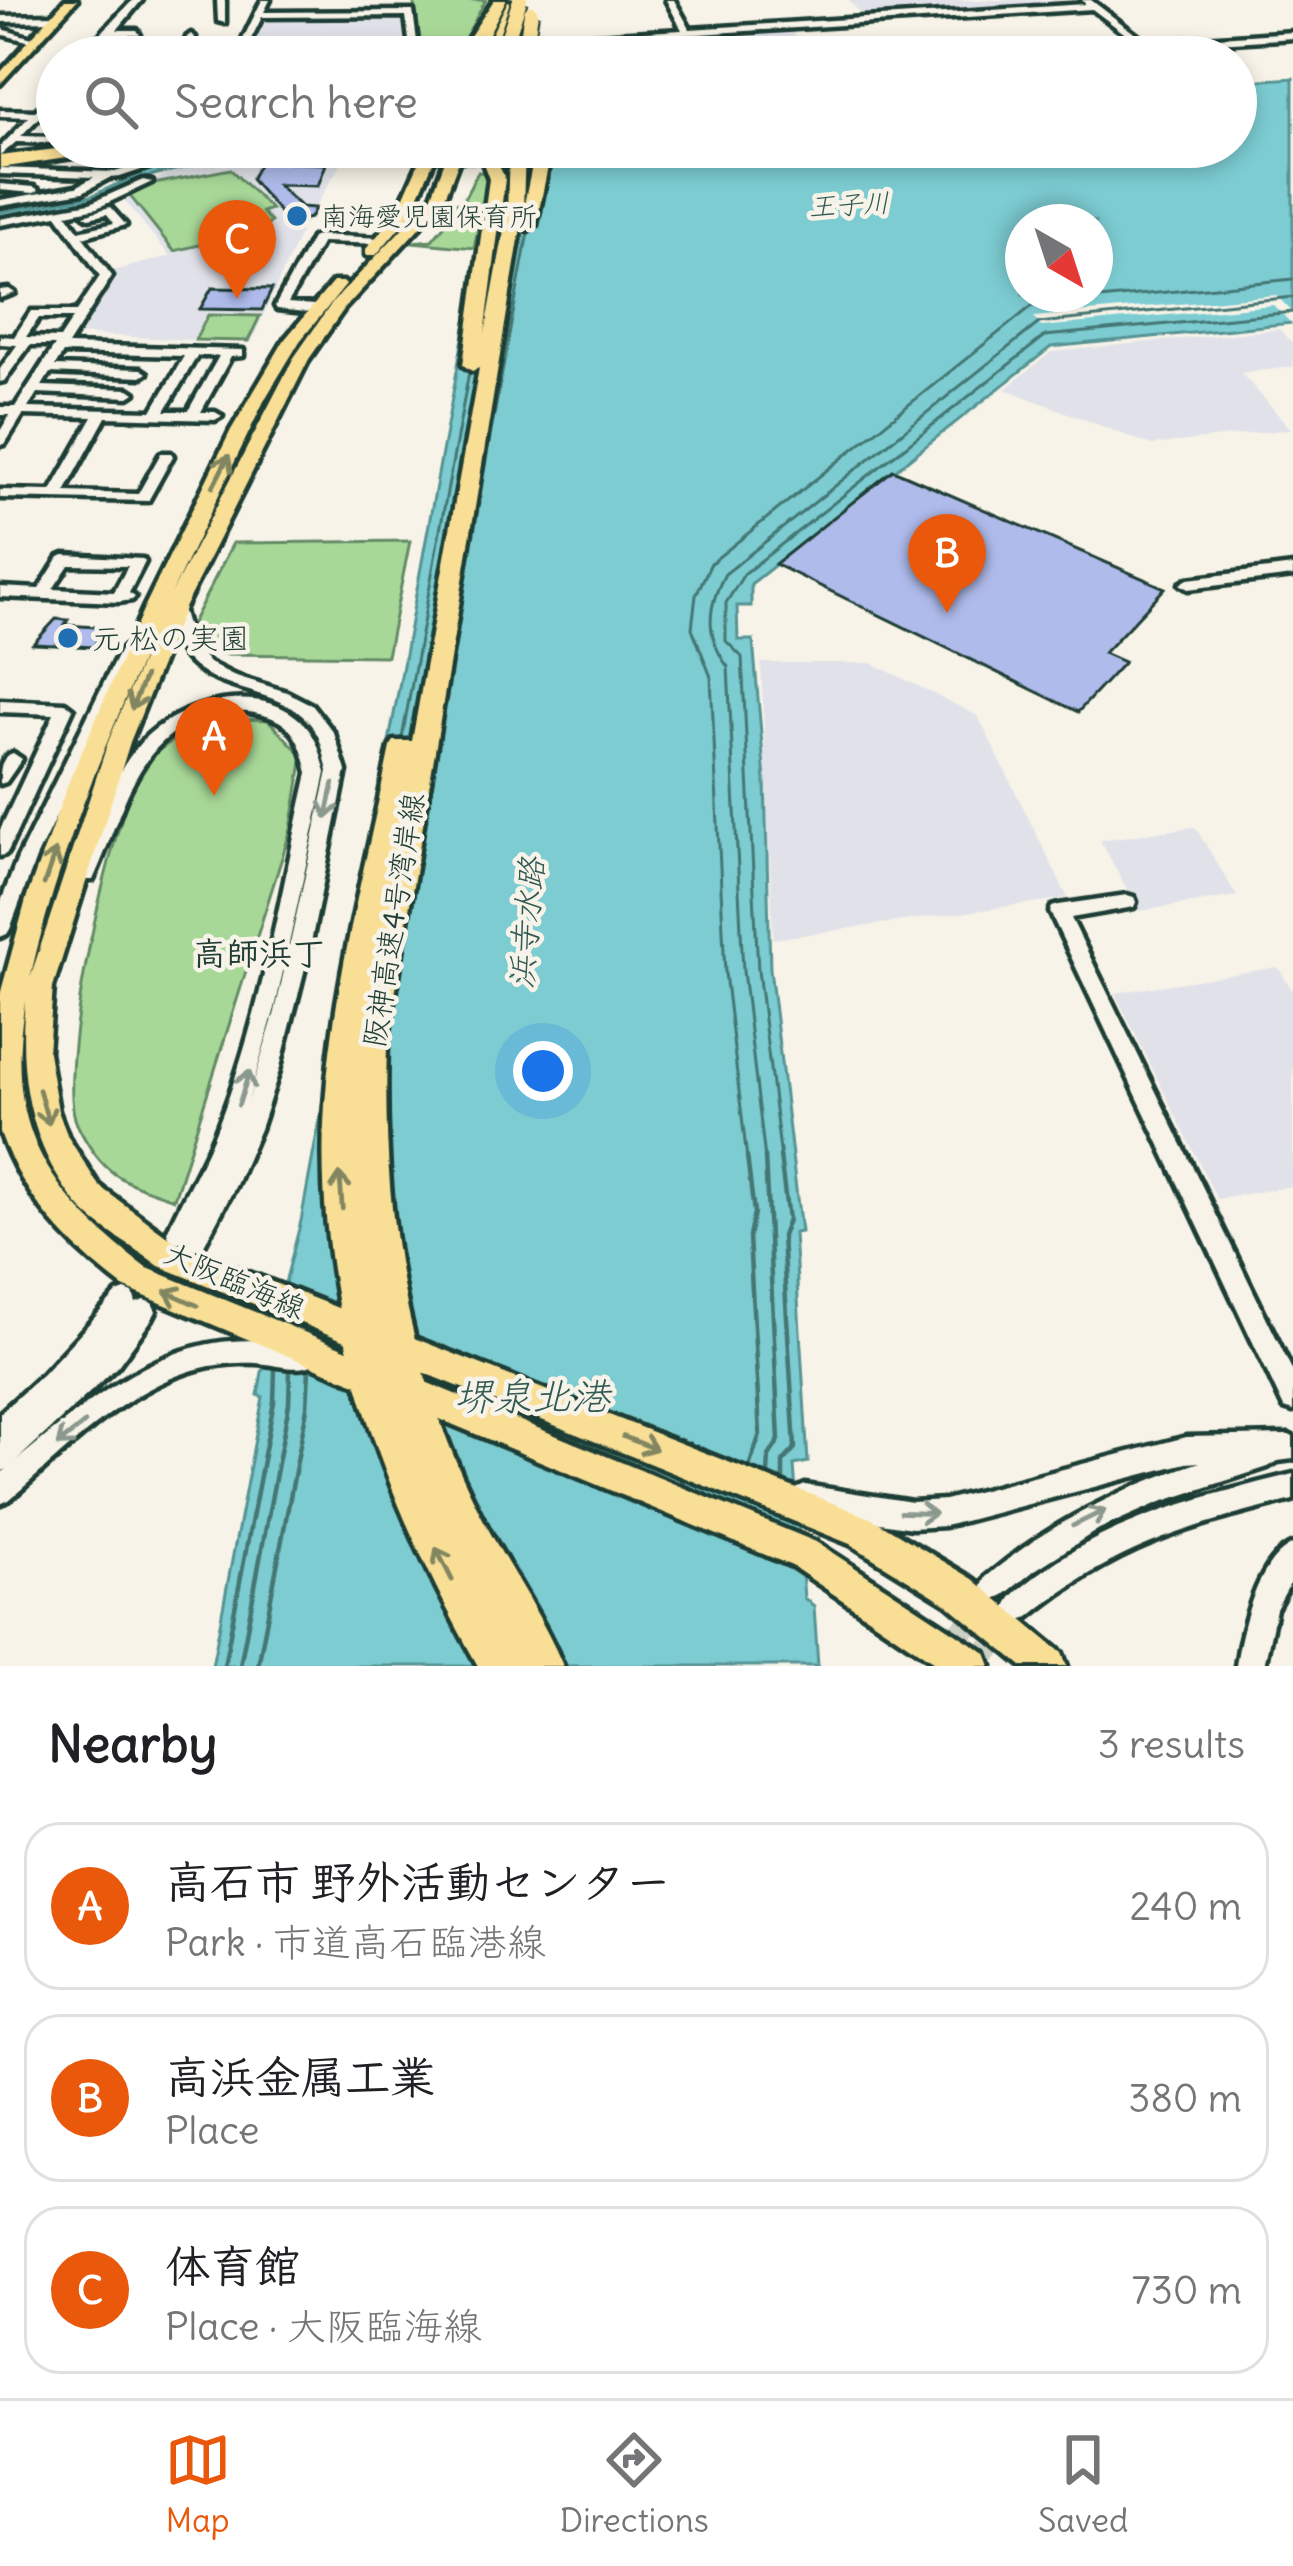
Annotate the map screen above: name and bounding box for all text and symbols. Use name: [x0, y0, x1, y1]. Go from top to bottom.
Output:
search box: [36, 36, 1257, 168]
icon: search: [78, 69, 144, 135]
text: Search here: [174, 74, 418, 130]
water label: 王子川: [808, 185, 890, 223]
place label: 南海愛児園保育所: [321, 199, 537, 233]
pin: C: [198, 200, 276, 299]
marker: 南海愛児園保育所: [284, 203, 310, 229]
north arrow: [1005, 204, 1113, 312]
one-way arrow: [211, 454, 233, 490]
pin: B: [908, 514, 986, 613]
place label: 元 松の実園: [92, 619, 249, 657]
marker: 元 松の実園: [55, 625, 81, 651]
one-way arrow: [126, 673, 147, 710]
pin: A: [175, 697, 253, 796]
one-way arrow: [318, 781, 341, 819]
street label: 阪神高速4号湾岸線: [354, 790, 432, 1050]
one-way arrow: [41, 849, 62, 886]
water label: 浜寺水路: [499, 853, 553, 991]
district label: 高師浜丁: [193, 932, 325, 974]
your location: [513, 1041, 573, 1101]
one-way arrow: [234, 1070, 256, 1108]
one-way arrow: [35, 1087, 57, 1125]
one-way arrow: [329, 1172, 352, 1211]
street label: 大阪臨海線: [159, 1233, 311, 1327]
one-way arrow: [164, 1286, 200, 1308]
water label: 堺泉北港: [454, 1372, 613, 1421]
one-way arrow: [56, 1420, 88, 1447]
one-way arrow: [621, 1434, 658, 1455]
one-way arrow: [898, 1502, 937, 1525]
one-way arrow: [1070, 1506, 1106, 1528]
one-way arrow: [431, 1547, 454, 1582]
text: Nearby: [48, 1712, 217, 1776]
text: 3 results: [1098, 1720, 1245, 1769]
text: 高石市 野外活動センター: [165, 1854, 671, 1910]
text: A: [77, 1882, 103, 1931]
text: 240 m: [1130, 1882, 1242, 1931]
text: Park · 市道高石臨港線: [165, 1918, 546, 1967]
text: 高浜金属工業: [165, 2049, 435, 2105]
text: B: [77, 2074, 103, 2123]
text: 380 m: [1128, 2074, 1242, 2123]
text: Place: [165, 2106, 259, 2155]
text: 体育館: [165, 2238, 300, 2294]
text: C: [77, 2266, 103, 2315]
text: 730 m: [1132, 2266, 1242, 2315]
text: Place · 大阪臨海線: [165, 2302, 482, 2351]
tab: Map: [165, 2427, 231, 2541]
tab: Directions: [560, 2427, 709, 2541]
tab: Saved: [1038, 2427, 1128, 2541]

